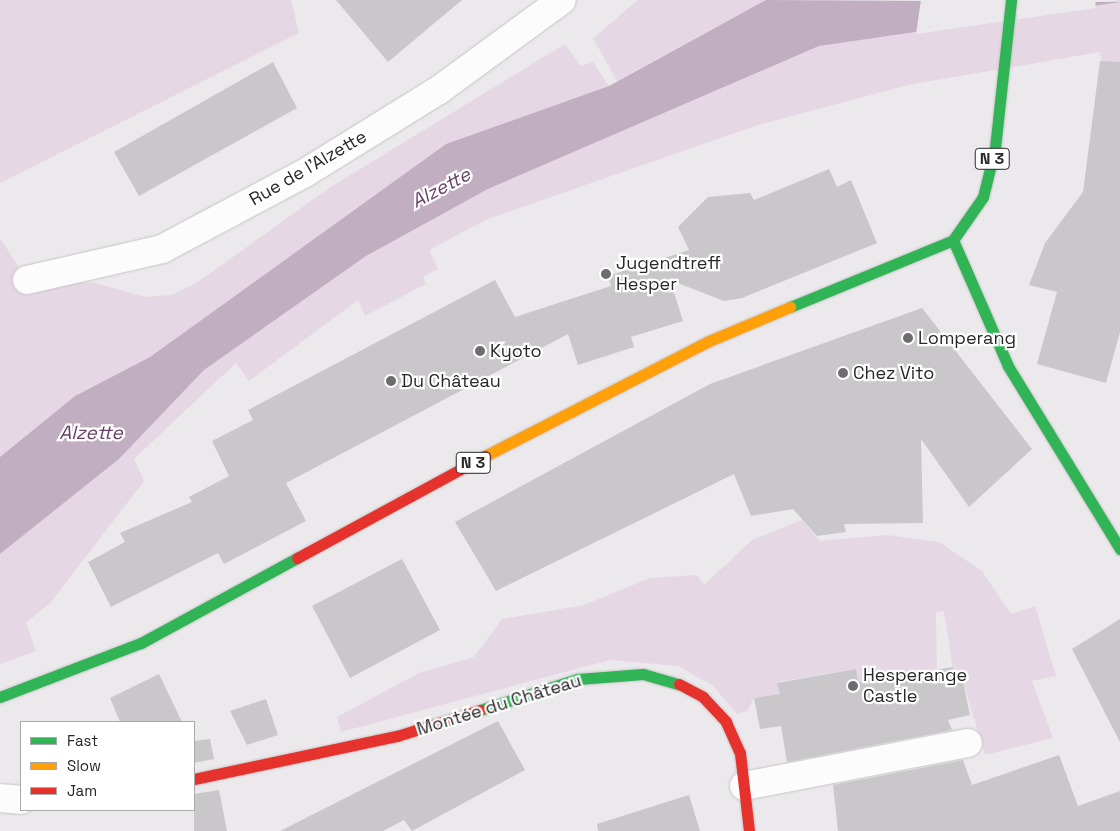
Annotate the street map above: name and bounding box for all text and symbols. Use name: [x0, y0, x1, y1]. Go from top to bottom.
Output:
street label: Rue de l'Alzette: [245, 126, 371, 210]
road number: N 3: [974, 146, 1010, 172]
water label: Alzette: [408, 163, 474, 213]
place label: Jugendtreff Hesper: [616, 253, 721, 296]
marker: Jugendtreff Hesper: [600, 268, 612, 280]
place label: Lomperang: [918, 327, 1016, 349]
marker: Lomperang: [902, 332, 914, 344]
place label: Kyoto: [490, 340, 542, 362]
marker: Kyoto: [474, 345, 486, 357]
place label: Chez Vito: [853, 362, 935, 384]
marker: Chez Vito: [837, 367, 849, 379]
place label: Du Château: [401, 370, 501, 392]
marker: Du Château: [385, 375, 397, 387]
water label: Alzette: [59, 422, 123, 444]
road number: N 3: [456, 449, 490, 476]
place label: Hesperange Castle: [863, 665, 967, 708]
street label: Montée du Château: [414, 670, 584, 740]
marker: Hesperange Castle: [847, 680, 859, 692]
legend: [20, 721, 195, 811]
text: Fast: [67, 731, 98, 750]
text: Slow: [67, 756, 101, 775]
text: Jam: [67, 781, 97, 800]

